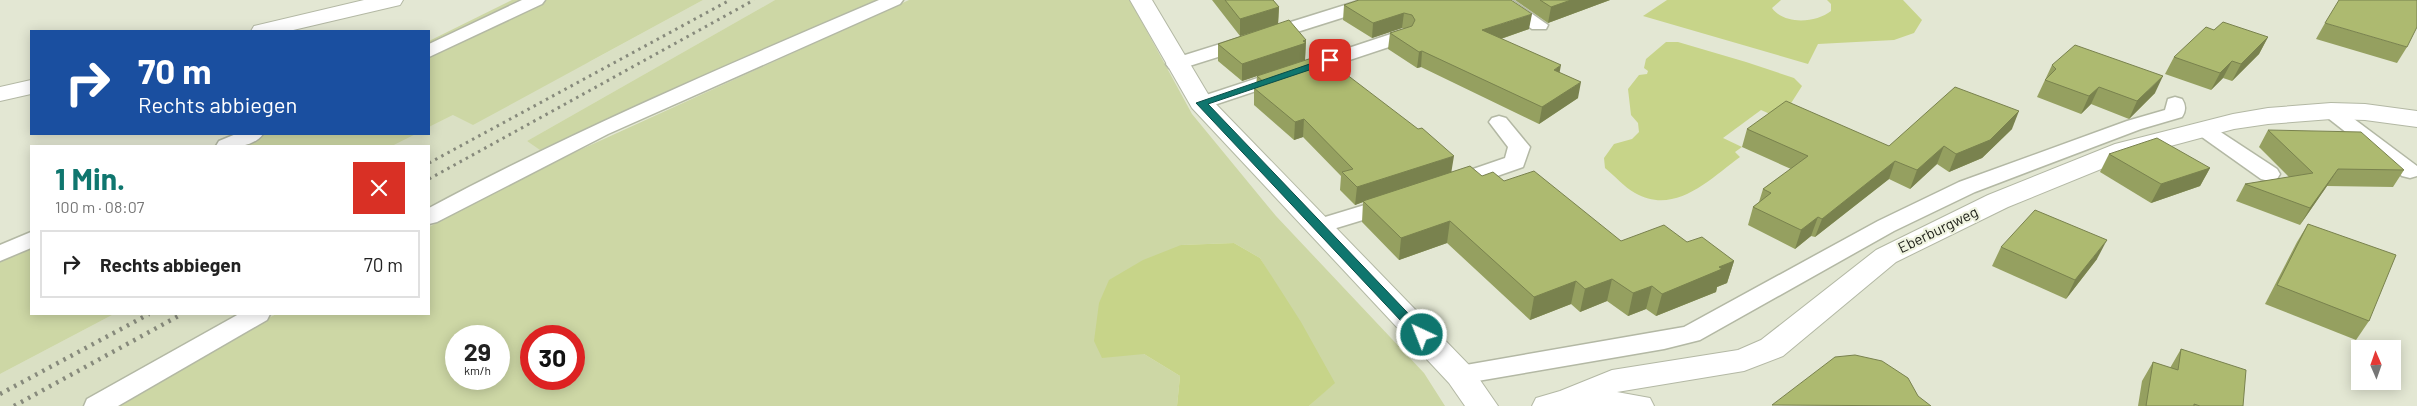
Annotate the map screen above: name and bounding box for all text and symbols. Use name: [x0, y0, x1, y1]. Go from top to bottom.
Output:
pin: [1309, 39, 1351, 81]
icon: arrive: [1316, 46, 1344, 74]
text: 70 m: [138, 49, 212, 91]
icon: right: [55, 50, 120, 115]
text: Rechts abbiegen: [138, 91, 297, 117]
text: 1 Min.: [55, 160, 125, 196]
button: close: [353, 162, 405, 214]
text: 100 m · 08:07: [55, 197, 144, 216]
street label: Eberburgweg: [1895, 202, 1980, 256]
icon: right: [57, 250, 85, 278]
text: Rechts abbiegen: [100, 253, 241, 276]
text: 70 m: [364, 253, 403, 276]
position arrow: [1395, 308, 1447, 360]
speed limit sign: 30: [520, 325, 585, 390]
text: 29: [464, 336, 491, 366]
north arrow: [2351, 340, 2401, 390]
map controls: [2351, 340, 2401, 390]
text: km/h: [464, 363, 491, 377]

